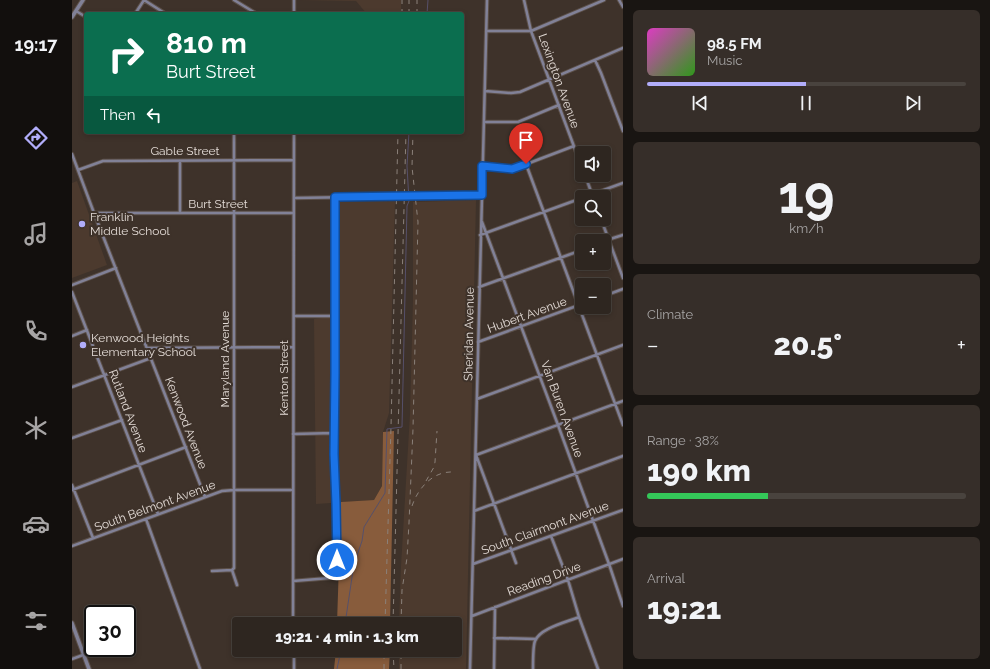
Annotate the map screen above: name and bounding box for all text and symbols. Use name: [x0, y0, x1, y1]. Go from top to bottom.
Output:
text: 810 m: [166, 27, 247, 60]
icon: right: [100, 28, 152, 80]
street label: Lexington Avenue: [535, 32, 583, 130]
text: 19:17: [15, 34, 57, 55]
text: 98.5 FM: [707, 35, 762, 53]
text: Music: [707, 53, 742, 68]
text: Burt Street: [166, 61, 256, 82]
icon: previous: [689, 92, 711, 114]
icon: pause: [795, 92, 817, 114]
icon: next: [902, 92, 924, 114]
icon: left: [143, 104, 165, 126]
text: Then: [100, 106, 135, 124]
pin: [509, 123, 543, 164]
icon: directions: [22, 124, 50, 152]
icon: arrive: [515, 129, 537, 151]
street label: Gable Street: [150, 144, 220, 158]
map controls: [575, 146, 611, 314]
button: sound: [575, 146, 611, 182]
text: 19: [778, 164, 835, 225]
button: search: [575, 190, 611, 226]
street label: Burt Street: [188, 197, 248, 211]
place label: Franklin Middle School: [90, 210, 171, 238]
marker: Franklin Middle School: [77, 219, 87, 229]
icon: music: [22, 220, 50, 248]
text: km/h: [789, 221, 824, 236]
button: +: [575, 234, 611, 270]
button: −: [575, 278, 611, 314]
street label: Sheridan Avenue: [461, 287, 477, 381]
street label: Hubert Avenue: [485, 294, 569, 336]
text: Climate: [647, 307, 693, 322]
street label: Maryland Avenue: [218, 311, 232, 407]
icon: phone: [22, 317, 50, 345]
text: 20.5°: [774, 327, 842, 362]
place label: Kenwood Heights Elementary School: [91, 331, 197, 359]
text: −: [647, 332, 659, 358]
text: +: [957, 332, 966, 358]
marker: Kenwood Heights Elementary School: [78, 340, 88, 350]
street label: Kenton Street: [277, 340, 291, 416]
street label: Van Buren Avenue: [538, 359, 586, 459]
street label: Rutland Avenue: [106, 367, 150, 455]
street label: Kenwood Avenue: [162, 375, 210, 471]
icon: climate: [22, 414, 50, 442]
text: Range · 38%: [647, 433, 719, 448]
text: 190 km: [647, 453, 751, 488]
street label: South Belmont Avenue: [93, 478, 217, 534]
street label: South Clairmont Avenue: [479, 498, 611, 558]
icon: car: [22, 510, 50, 538]
position arrow: [316, 539, 358, 581]
street label: Reading Drive: [505, 559, 583, 599]
text: Arrival: [647, 571, 685, 586]
text: 19:21: [647, 591, 721, 626]
speed limit sign: 30: [84, 605, 136, 657]
icon: filters: [22, 607, 50, 635]
text: 19:21 · 4 min · 1.3 km: [275, 628, 419, 646]

